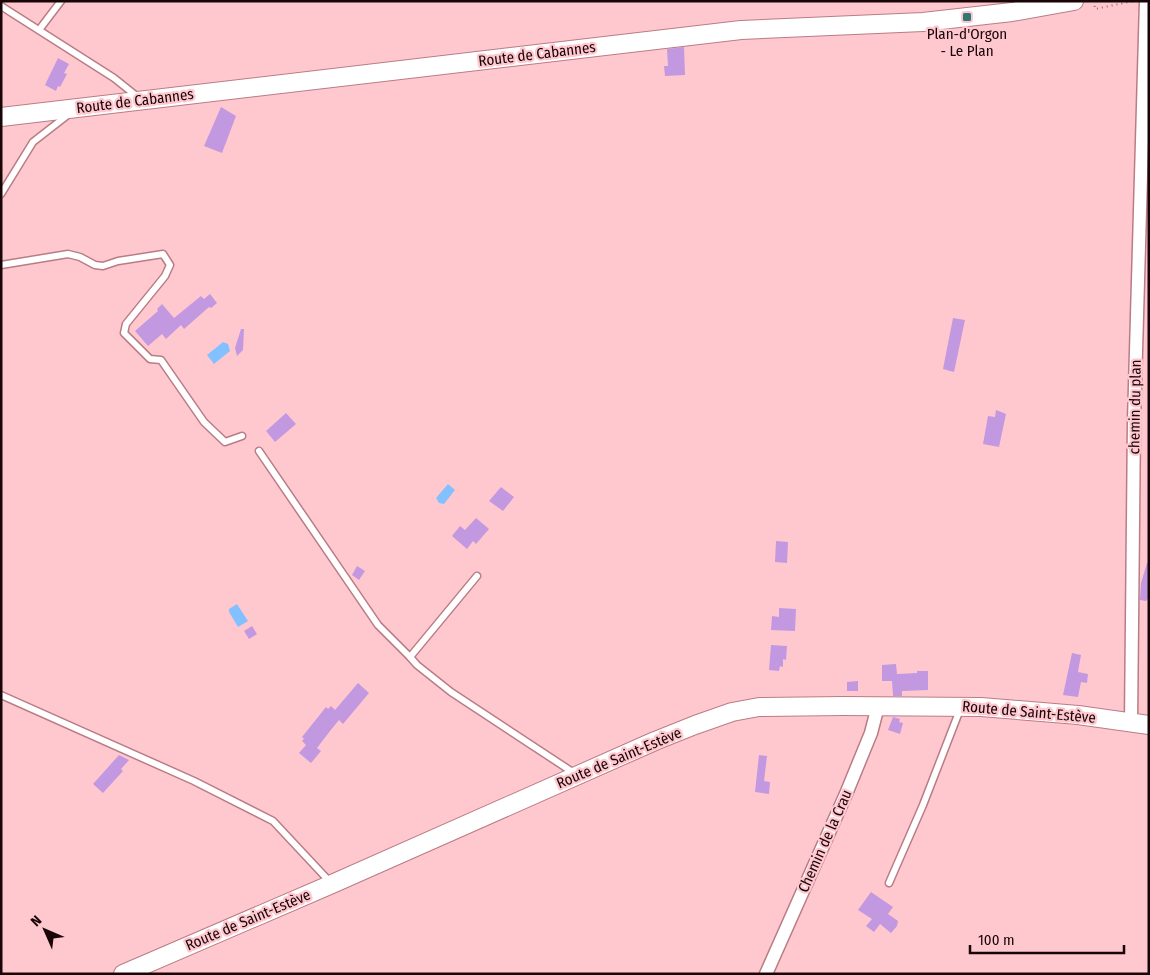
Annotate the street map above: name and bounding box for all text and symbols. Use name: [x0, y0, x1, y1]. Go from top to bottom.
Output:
marker: Plan-d'Orgon - Le Plan: [961, 11, 973, 23]
place label: Plan-d'Orgon - Le Plan: [927, 25, 1007, 60]
street label: Route de Cabannes: [477, 38, 597, 70]
street label: Route de Cabannes: [75, 85, 195, 117]
street label: chemin du plan: [1125, 359, 1145, 455]
street label: Route de Saint-Estève: [961, 697, 1097, 727]
street label: Route de Saint-Estève: [554, 724, 684, 792]
street label: Chemin de la Crau: [794, 787, 856, 895]
street label: Route de Saint-Estève: [183, 886, 313, 954]
north arrow: [20, 905, 70, 955]
text: N: [27, 912, 45, 930]
scale bar: [970, 922, 1124, 954]
text: 100 m: [978, 931, 1015, 949]

